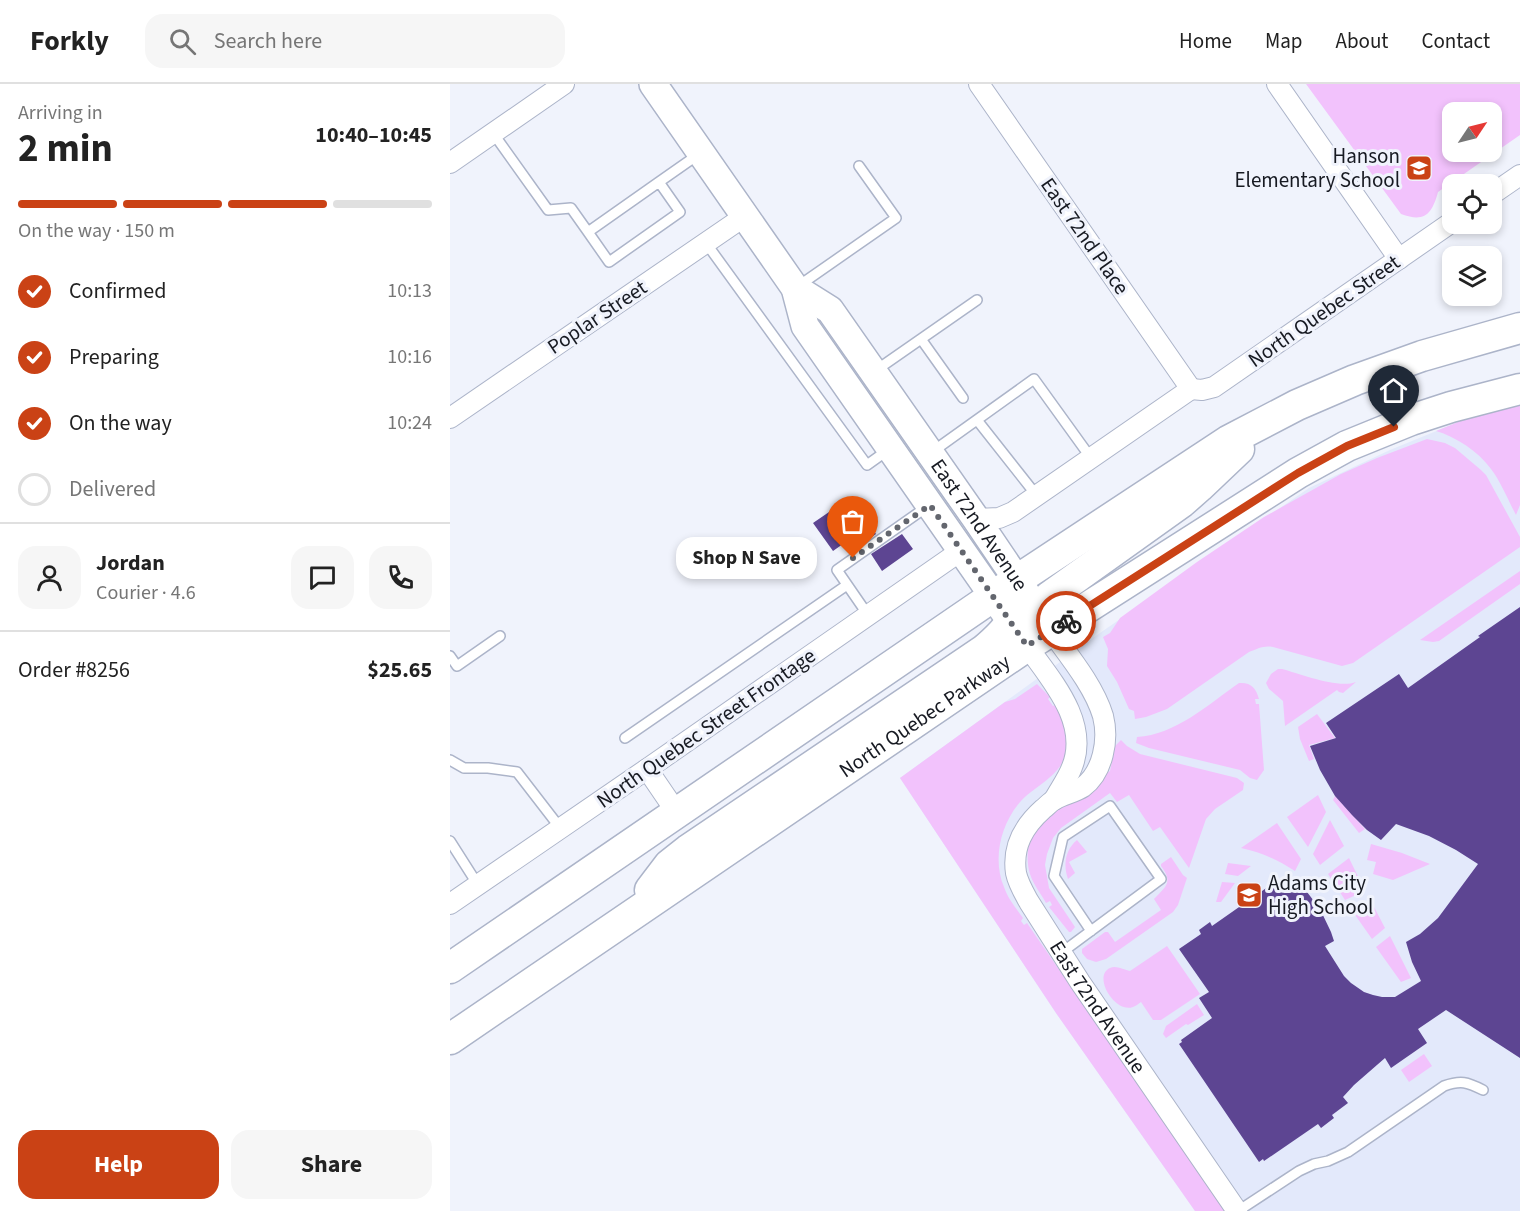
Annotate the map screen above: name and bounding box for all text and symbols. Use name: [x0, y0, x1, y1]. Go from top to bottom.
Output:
search box: [145, 14, 565, 68]
text: Forkly: [30, 21, 109, 61]
icon: search: [166, 25, 199, 58]
text: Search here: [214, 25, 322, 57]
text: Home: [1179, 26, 1232, 56]
text: Map: [1265, 26, 1303, 56]
text: About: [1336, 26, 1388, 56]
text: Contact: [1421, 26, 1490, 56]
text: Arriving in: [18, 99, 103, 127]
north arrow: [1442, 102, 1502, 162]
map controls: [1442, 102, 1502, 306]
text: 10:40–10:45: [315, 119, 432, 151]
text: 2 min: [18, 121, 113, 177]
place label: Hanson Elementary School: [1234, 141, 1400, 195]
school or university icon: Hanson Elementary School: [1404, 153, 1434, 183]
street label: East 72nd Place: [1033, 171, 1137, 301]
button: locate: [1442, 174, 1502, 234]
text: On the way · 150 m: [18, 217, 175, 245]
button: layers: [1442, 246, 1502, 306]
street label: North Quebec Street: [1242, 247, 1406, 375]
street label: Poplar Street: [541, 273, 653, 361]
icon: check: [18, 275, 51, 308]
text: Confirmed: [69, 275, 166, 307]
text: 10:13: [387, 277, 432, 305]
icon: check: [18, 341, 51, 374]
text: Preparing: [69, 341, 159, 373]
text: 10:16: [387, 343, 432, 371]
pin: [1368, 365, 1419, 427]
icon: home: [1377, 374, 1410, 407]
icon: check: [18, 407, 51, 440]
text: On the way: [69, 407, 172, 439]
text: 10:24: [387, 409, 432, 437]
street label: East 72nd Avenue: [923, 453, 1035, 597]
text: Delivered: [69, 473, 156, 505]
pin: [827, 496, 878, 558]
icon: bag: [836, 505, 869, 538]
callout: Shop N Save: [676, 537, 817, 579]
text: Shop N Save: [692, 544, 801, 572]
button: person: [18, 546, 81, 609]
button: chat: [291, 546, 354, 609]
button: phone: [369, 546, 432, 609]
text: Jordan: [96, 547, 165, 579]
text: Courier · 4.6: [96, 579, 196, 607]
courier: [1036, 591, 1096, 651]
icon: bike: [1050, 605, 1083, 638]
street label: North Quebec Street Frontage: [590, 641, 822, 815]
street label: North Quebec Parkway: [833, 647, 1016, 785]
text: Order #8256: [18, 654, 130, 686]
text: $25.65: [367, 654, 432, 686]
place label: Adams City High School: [1268, 868, 1373, 922]
school or university icon: Adams City High School: [1234, 880, 1264, 910]
street label: East 72nd Avenue: [1042, 935, 1153, 1079]
button: Help: [18, 1130, 219, 1199]
button: Share: [231, 1130, 432, 1199]

